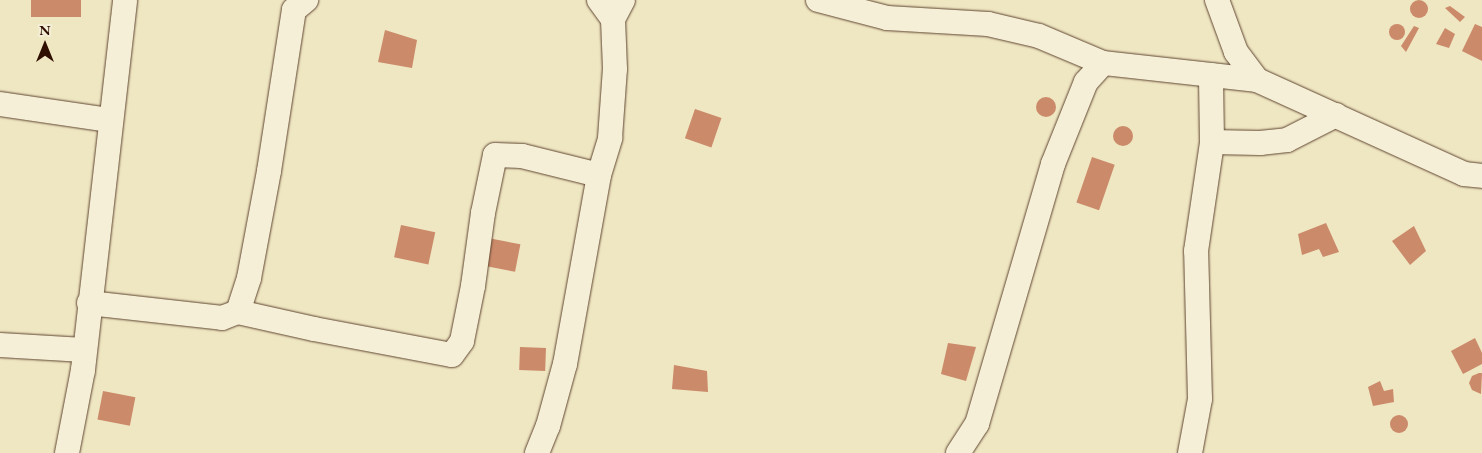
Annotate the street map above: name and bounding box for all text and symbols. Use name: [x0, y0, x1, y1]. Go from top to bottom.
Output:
north arrow: [20, 20, 70, 70]
text: N: [39, 21, 51, 39]

